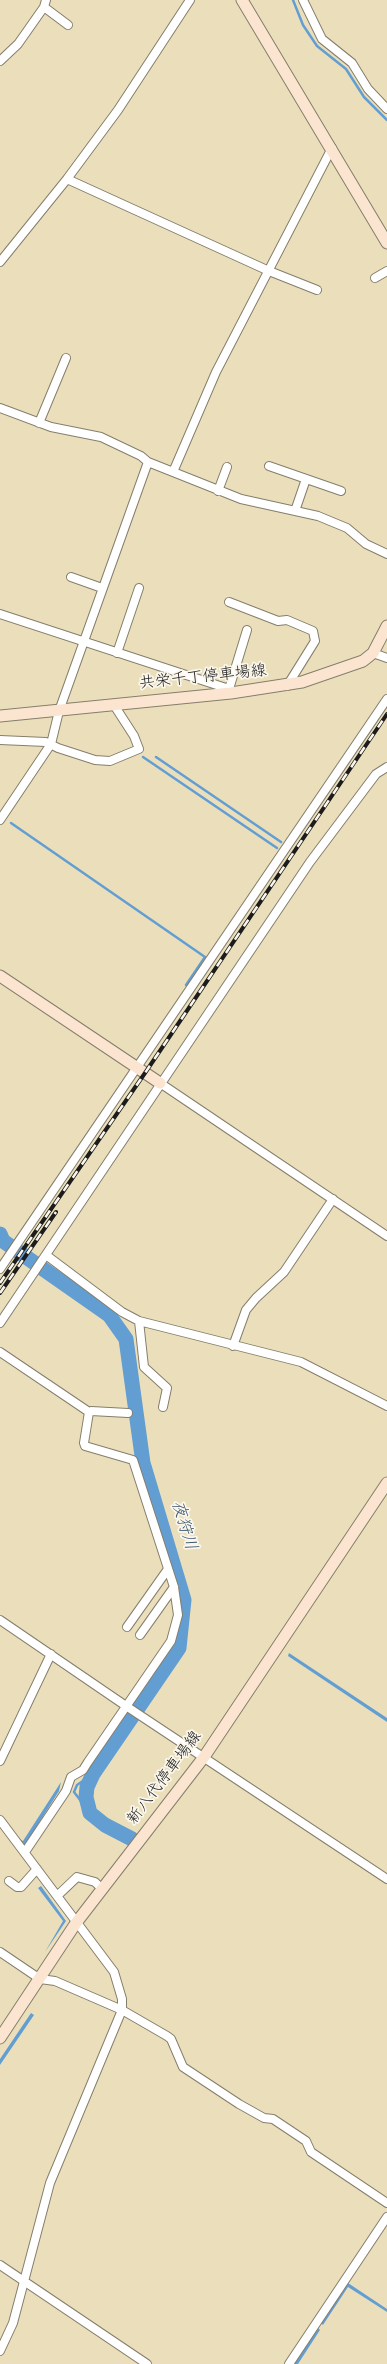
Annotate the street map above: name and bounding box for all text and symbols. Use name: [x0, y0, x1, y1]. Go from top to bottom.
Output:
street label: 共栄千丁停車場線: [138, 663, 268, 695]
water label: 夜狩川: [165, 1499, 199, 1553]
street label: 新八代停車場線: [125, 1728, 207, 1830]

